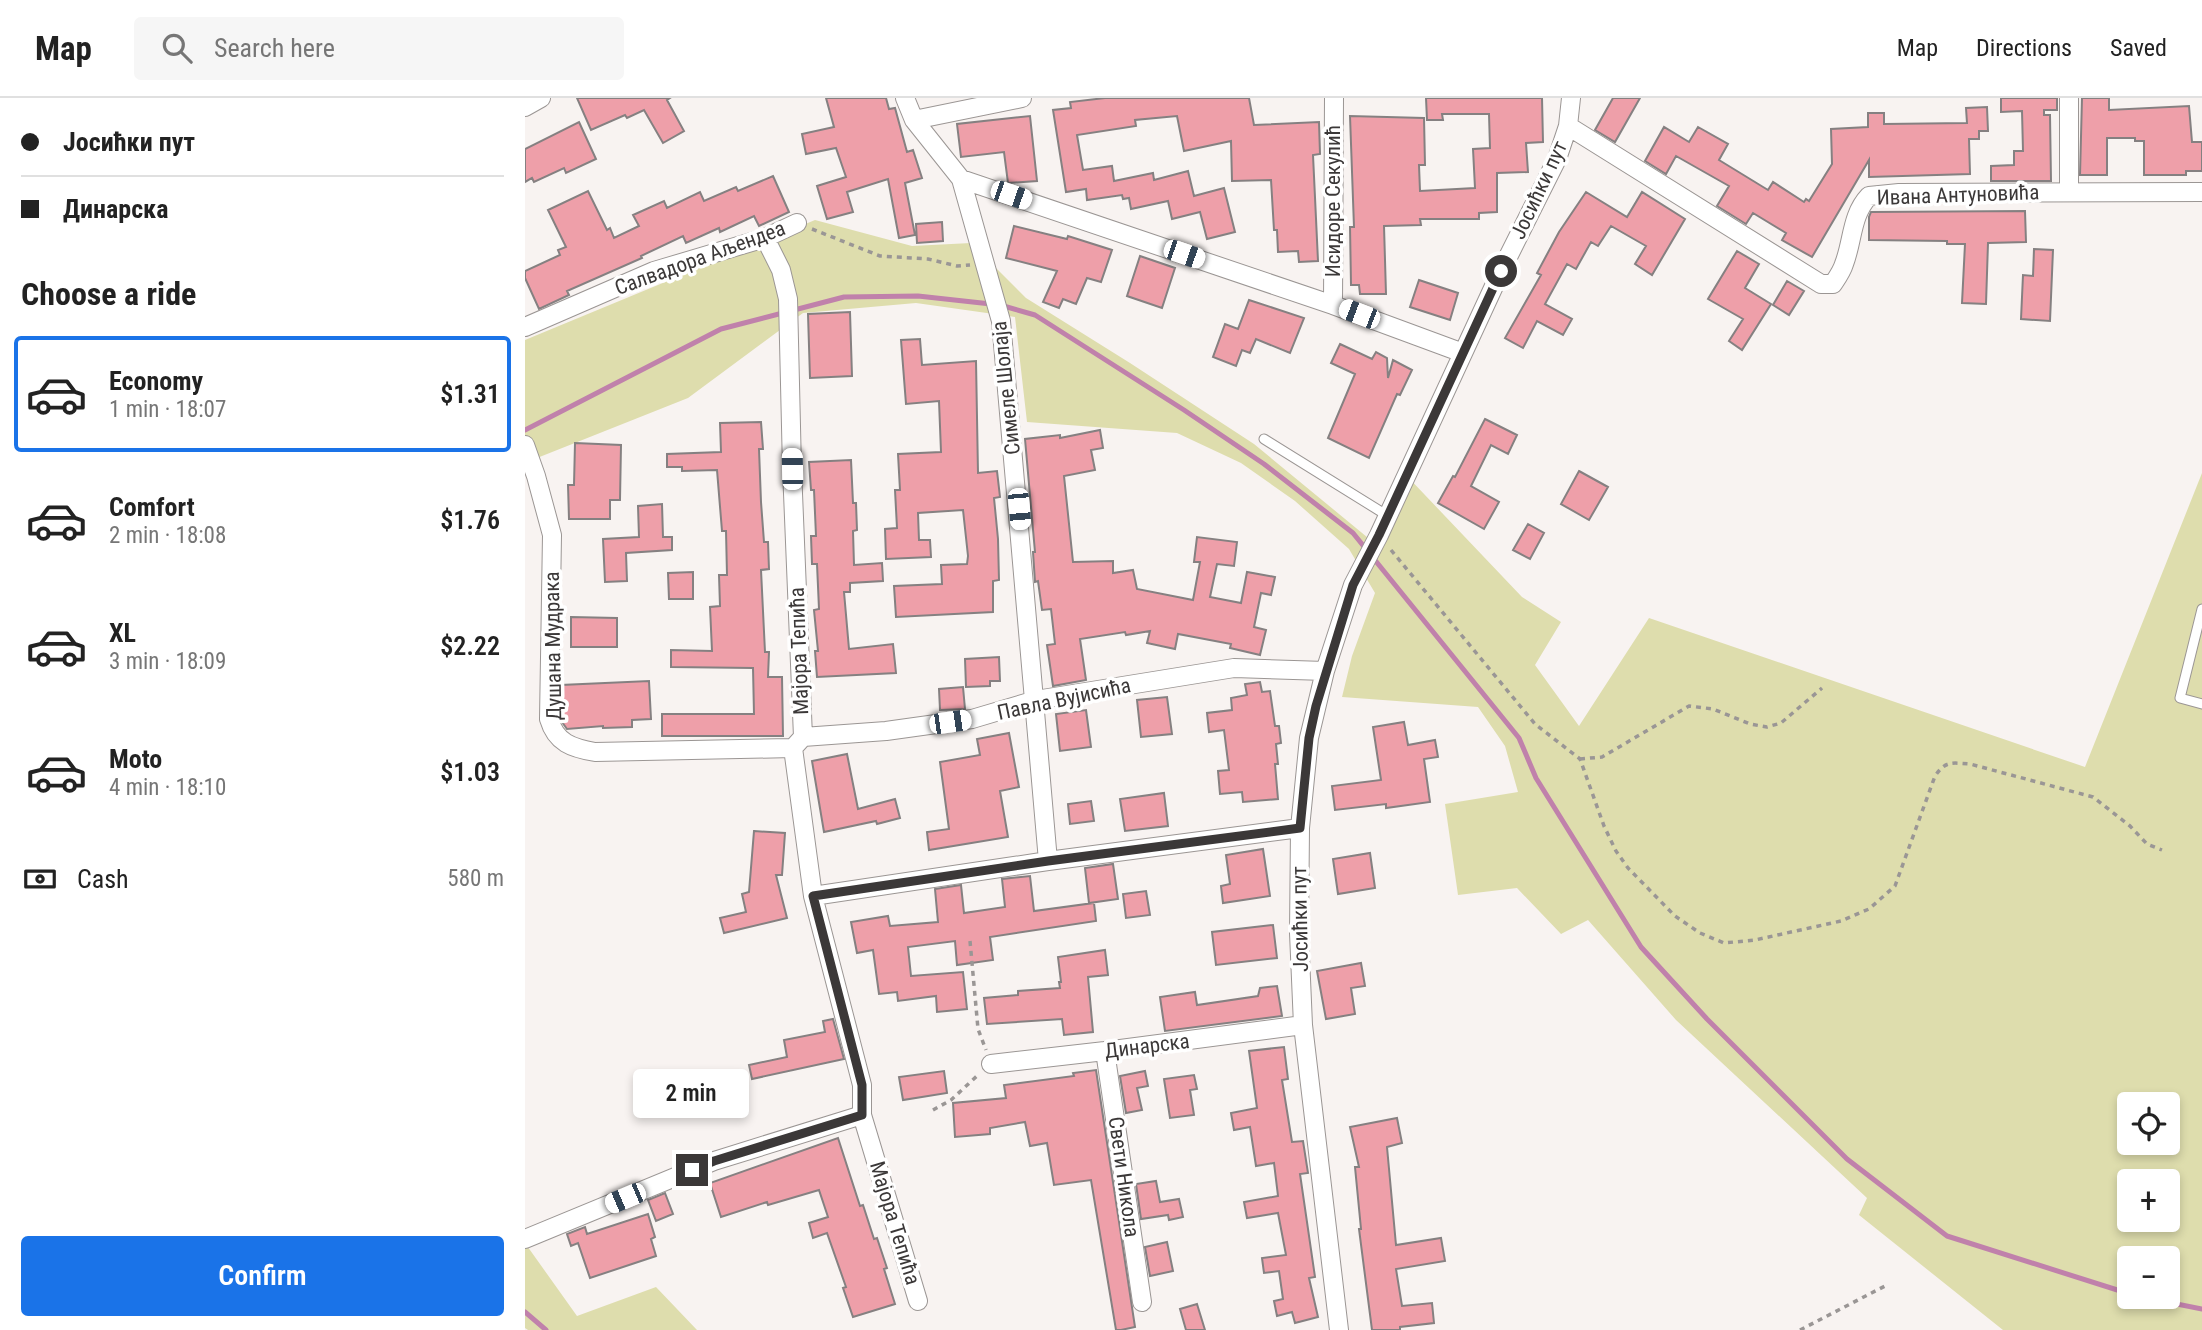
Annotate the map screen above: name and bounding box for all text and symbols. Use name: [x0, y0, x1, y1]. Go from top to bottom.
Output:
search box: [134, 17, 624, 80]
text: Map: [35, 29, 92, 68]
icon: search: [158, 29, 196, 67]
text: Search here: [214, 33, 335, 63]
text: Map: [1897, 34, 1938, 62]
text: Directions: [1976, 34, 2072, 62]
text: Saved: [2110, 34, 2167, 62]
street label: Исидоре Секулић: [1321, 125, 1345, 277]
text: Јосићки пут: [63, 127, 195, 157]
street label: Јосићки пут: [1506, 137, 1572, 243]
car: [988, 178, 1035, 212]
street label: Ивана Антуновића: [1876, 180, 2040, 210]
text: Динарска: [63, 194, 168, 224]
street label: Салвадора Аљендеа: [611, 216, 789, 300]
car: [1161, 237, 1208, 271]
route start: [1485, 255, 1517, 287]
text: Choose a ride: [21, 275, 196, 313]
car: [1336, 297, 1383, 331]
street label: Симеле Шолаја: [987, 320, 1025, 456]
icon: car: [25, 363, 88, 426]
text: Economy: [109, 366, 203, 396]
text: $1.31: [440, 379, 500, 409]
text: 1 min · 18:07: [109, 396, 226, 423]
car: [782, 448, 803, 490]
car: [1007, 487, 1032, 531]
icon: car: [25, 489, 88, 552]
text: Comfort: [109, 492, 195, 522]
text: $1.76: [440, 505, 500, 535]
text: 2 min · 18:08: [109, 522, 226, 549]
street label: Душана Мудрака: [540, 571, 566, 721]
street label: Мајора Тепића: [785, 587, 813, 715]
icon: car: [25, 615, 88, 678]
text: XL: [109, 618, 136, 648]
text: $2.22: [440, 631, 500, 661]
text: 3 min · 18:09: [109, 648, 226, 675]
street label: Павла Вујисића: [995, 673, 1133, 725]
car: [928, 709, 973, 735]
icon: car: [25, 741, 88, 804]
text: Moto: [109, 744, 162, 774]
text: $1.03: [440, 757, 500, 787]
text: 4 min · 18:10: [109, 774, 226, 801]
icon: cash: [21, 860, 59, 898]
text: Cash: [77, 864, 129, 894]
text: 580 m: [447, 865, 504, 892]
street label: Јосићки пут: [1287, 866, 1313, 972]
street label: Динарска: [1103, 1029, 1191, 1063]
callout: 2 min: [634, 1068, 750, 1118]
text: 2 min: [666, 1080, 716, 1107]
map controls: [2117, 1092, 2180, 1309]
button: locate: [2117, 1092, 2180, 1155]
street label: Свети Никола: [1104, 1115, 1144, 1239]
route end: [676, 1154, 708, 1186]
street label: Мајора Тепића: [865, 1158, 925, 1288]
button: +: [2117, 1169, 2180, 1232]
car: [602, 1180, 649, 1216]
button: Confirm: [21, 1236, 504, 1316]
button: −: [2117, 1246, 2180, 1309]

